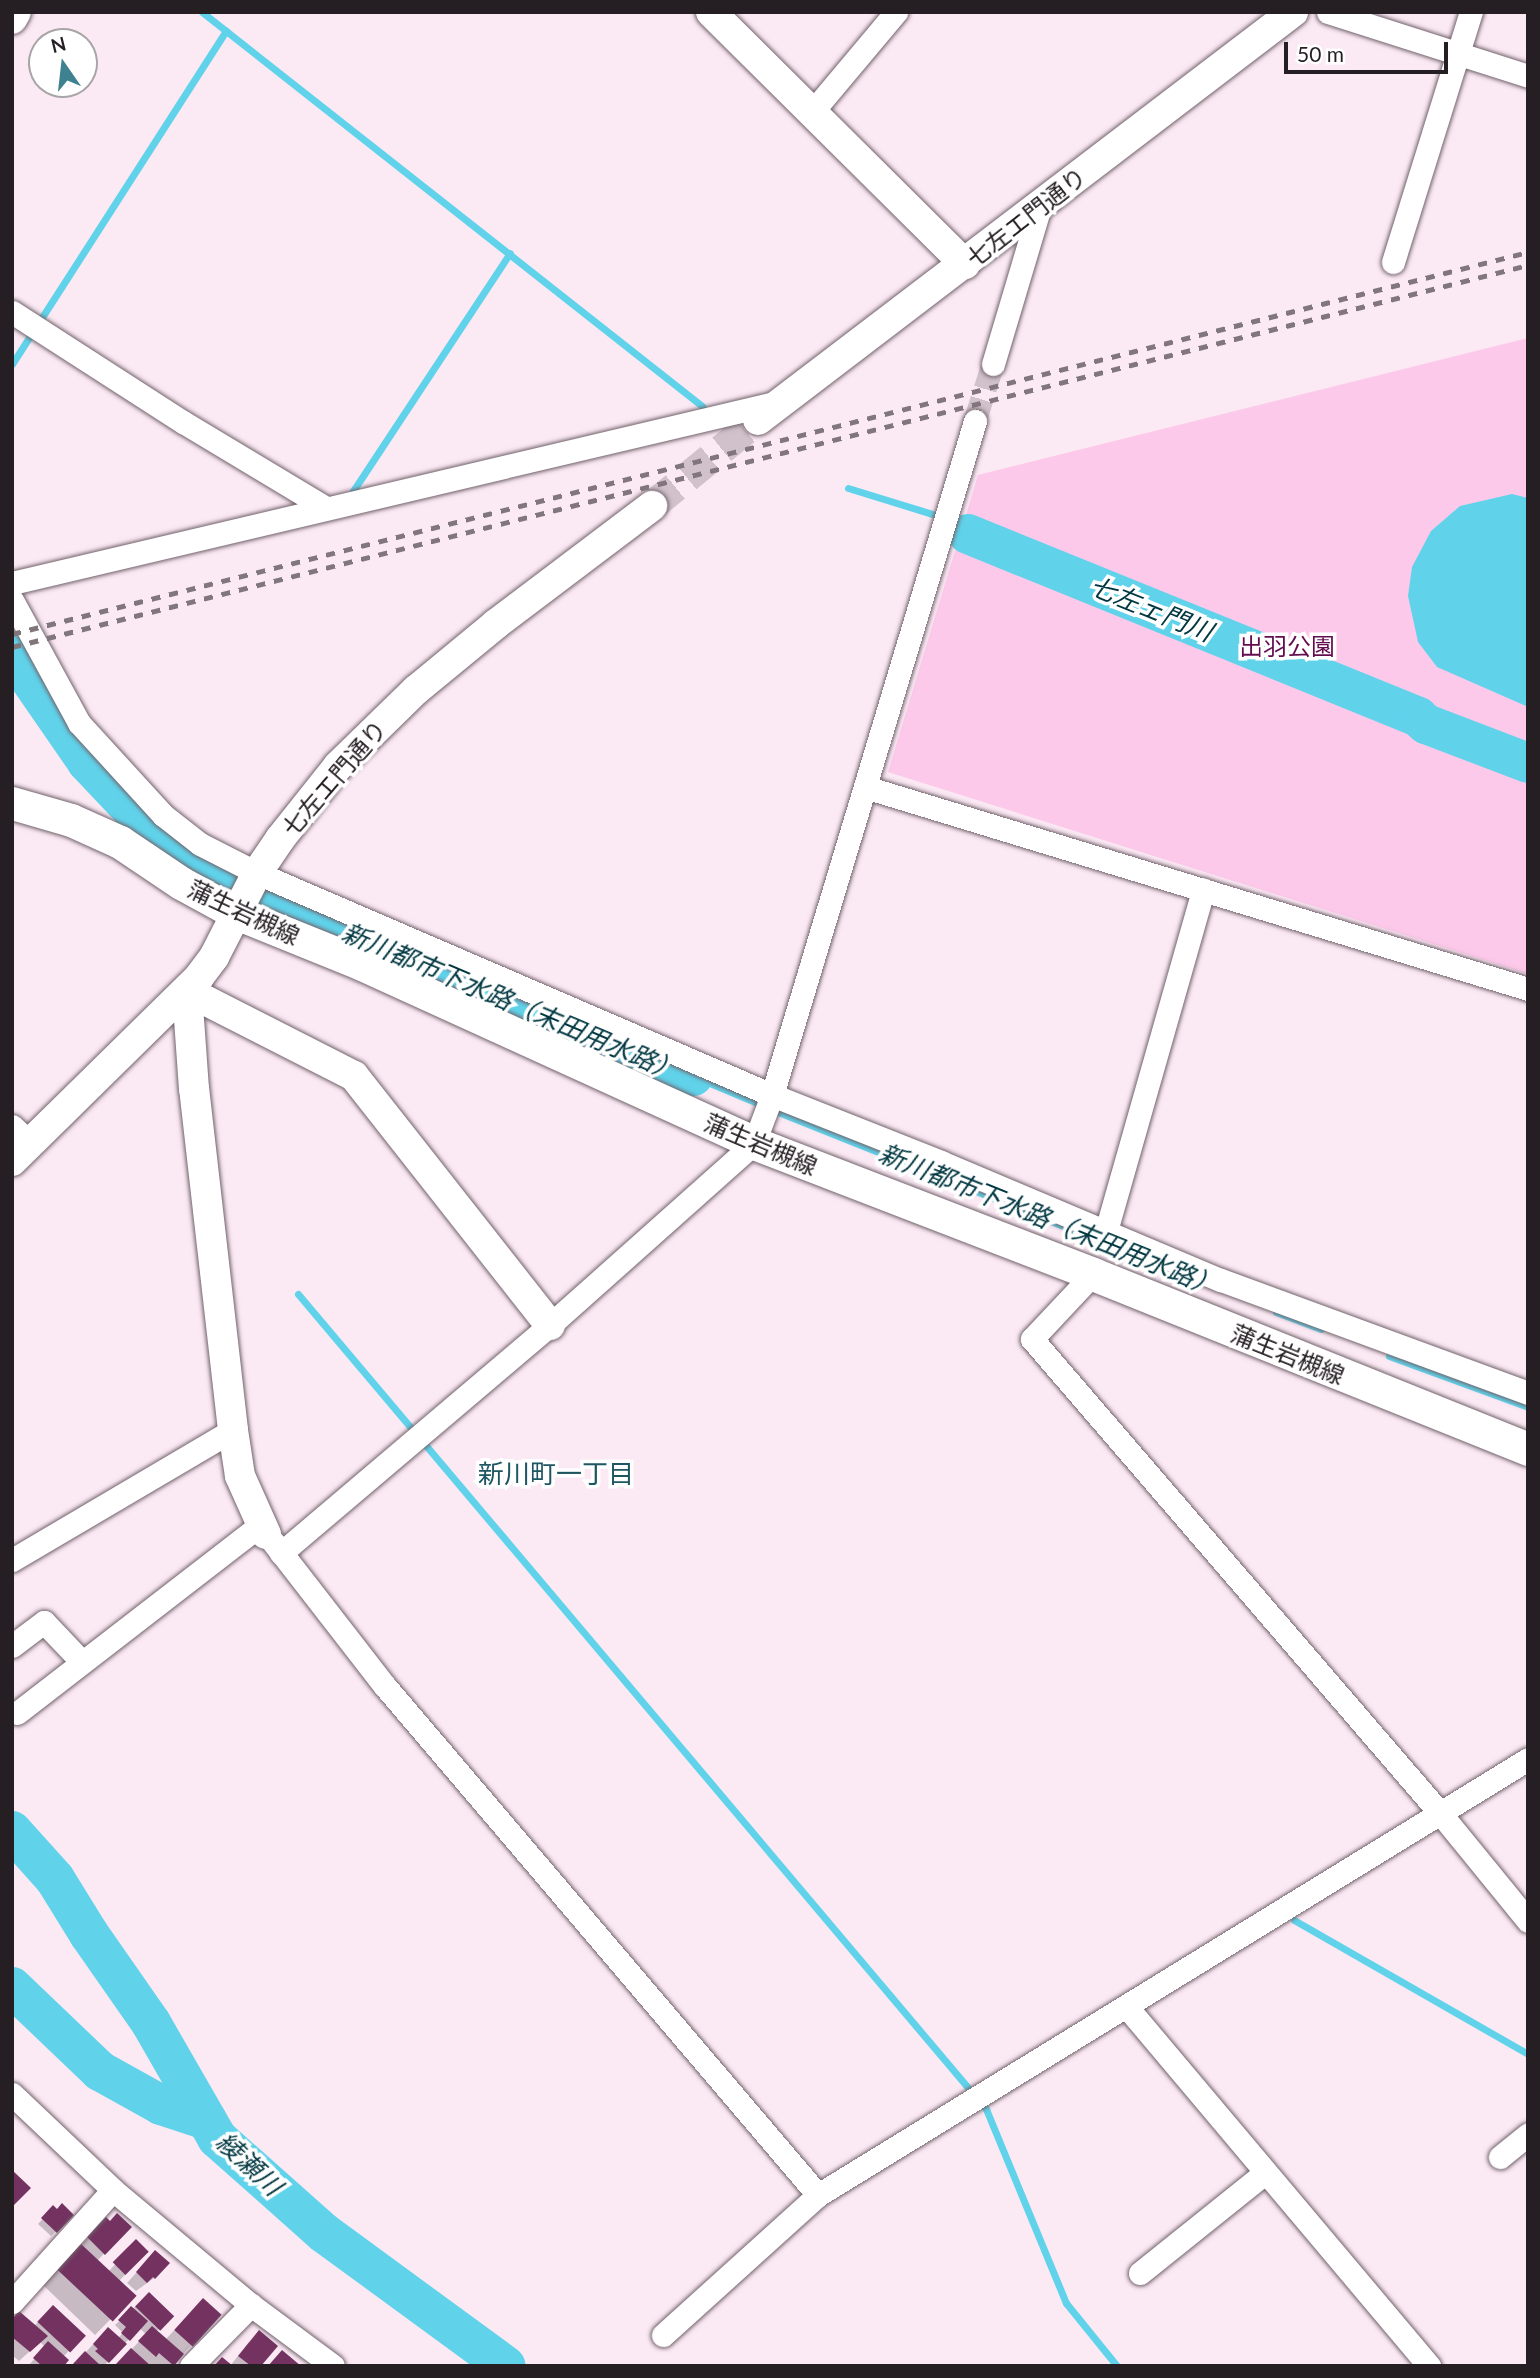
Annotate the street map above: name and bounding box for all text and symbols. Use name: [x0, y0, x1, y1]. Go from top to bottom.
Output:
north arrow: [28, 28, 98, 98]
scale bar: [1288, 28, 1452, 72]
text: N: [48, 31, 68, 57]
text: 50 m: [1297, 41, 1344, 66]
street label: 七左エ門通り: [960, 161, 1092, 273]
water label: 七左ェ門川: [1085, 570, 1217, 648]
park label: 出羽公園: [1239, 632, 1335, 660]
street label: 七左エ門通り: [276, 714, 392, 842]
street label: 蒲生岩槻線: [184, 874, 304, 950]
water label: 新川都市下水路（末田用水路）: [337, 917, 685, 1087]
street label: 蒲生岩槻線: [700, 1107, 822, 1181]
water label: 新川都市下水路（末田用水路）: [874, 1137, 1224, 1303]
street label: 蒲生岩槻線: [1227, 1318, 1349, 1390]
district label: 新川町一丁目: [478, 1458, 634, 1490]
water label: 綾瀬川: [210, 2126, 288, 2202]

